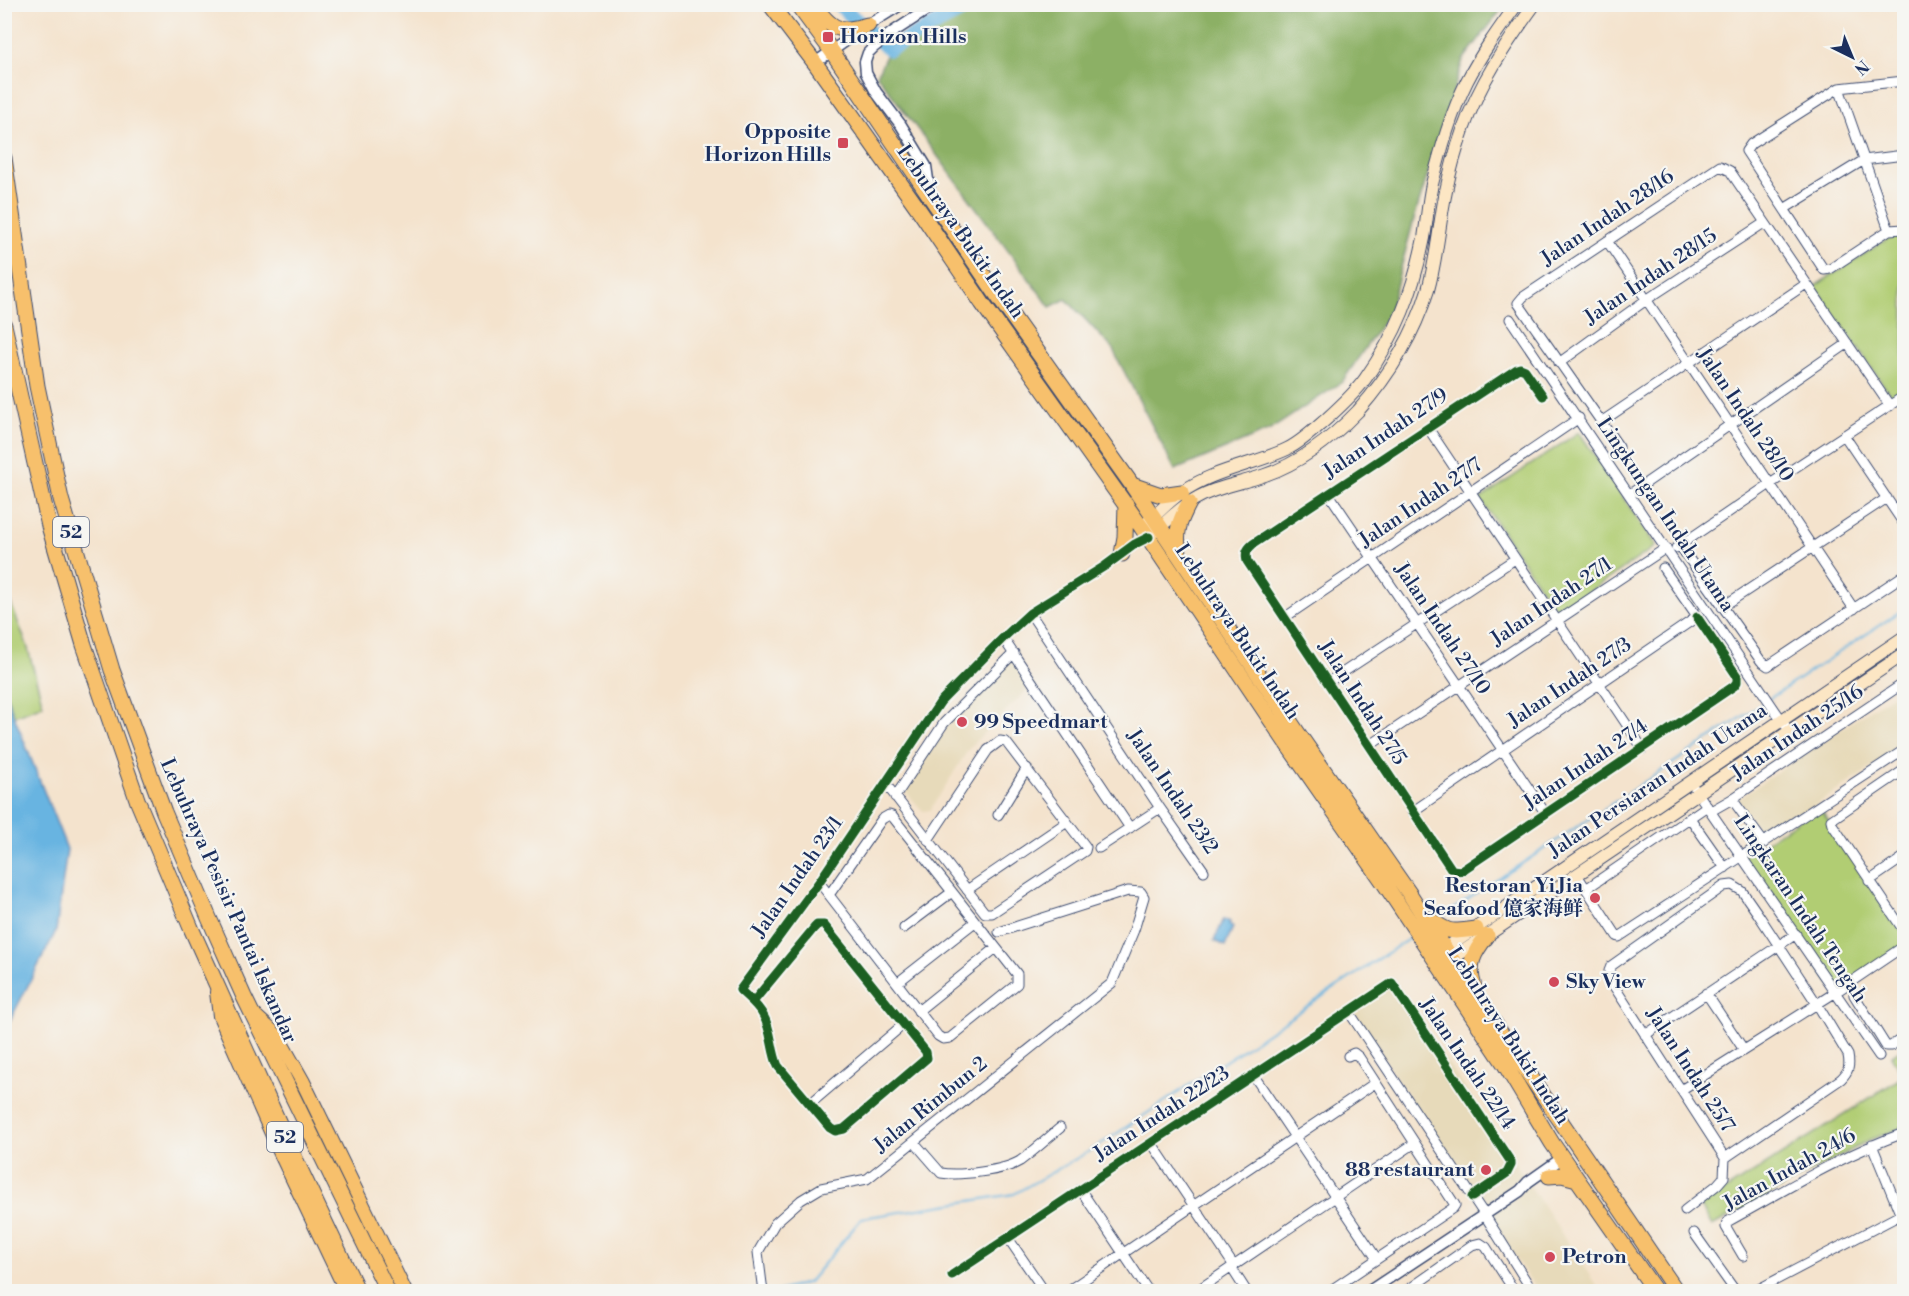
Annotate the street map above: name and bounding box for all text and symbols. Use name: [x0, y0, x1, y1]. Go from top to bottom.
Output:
place label: Horizon Hills: [840, 25, 967, 50]
north arrow: [1822, 27, 1882, 87]
marker: Horizon Hills: [821, 30, 835, 44]
text: N: [1850, 56, 1873, 79]
place label: Opposite Horizon Hills: [704, 120, 831, 168]
marker: Opposite Horizon Hills: [836, 136, 850, 150]
street label: Lebuhraya Bukit Indah: [890, 140, 1030, 324]
street label: Jalan Indah 28/16: [1536, 164, 1679, 272]
street label: Jalan Indah 28/15: [1579, 223, 1722, 331]
street label: Jalan Indah 28/10: [1690, 342, 1799, 487]
street label: Jalan Indah 27/9: [1318, 383, 1453, 485]
street label: Lingkungan Indah Utama: [1590, 413, 1740, 618]
street label: Jalan Indah 27/7: [1354, 453, 1487, 554]
road number: 52: [53, 517, 89, 547]
street label: Lebuhraya Bukit Indah: [1169, 539, 1305, 725]
street label: Jalan Indah 27/1: [1486, 552, 1618, 652]
street label: Jalan Indah 27/10: [1388, 557, 1495, 700]
street label: Jalan Indah 27/3: [1503, 632, 1637, 734]
street label: Jalan Indah 27/5: [1312, 635, 1412, 770]
street label: Jalan Indah 25/16: [1726, 680, 1869, 787]
street label: Jalan Persiaran Indah Utama: [1543, 698, 1773, 864]
place label: 99 Speedmart: [974, 710, 1108, 735]
street label: Jalan Indah 27/4: [1518, 714, 1653, 816]
marker: 99 Speedmart: [955, 715, 969, 729]
street label: Jalan Indah 23/2: [1120, 724, 1223, 859]
street label: Lebuhraya Pesisir Pantai Iskandar: [154, 755, 302, 1048]
street label: Lingkaran Indah Tengah: [1728, 810, 1872, 1008]
street label: Jalan Indah 23/1: [746, 811, 849, 943]
place label: Restoran Yi Jia Seafood 億家海鲜: [1424, 874, 1583, 922]
marker: Restoran Yi Jia Seafood 億家海鲜: [1588, 891, 1602, 905]
street label: Lebuhraya Bukit Indah: [1441, 942, 1575, 1130]
place label: Sky View: [1566, 970, 1647, 995]
marker: Sky View: [1547, 975, 1561, 989]
street label: Jalan Indah 22/14: [1413, 992, 1520, 1135]
street label: Jalan Indah 25/7: [1640, 1002, 1740, 1137]
street label: Jalan Rimbun 2: [868, 1052, 993, 1159]
street label: Jalan Indah 22/23: [1089, 1061, 1235, 1168]
road number: 52: [267, 1122, 303, 1152]
street label: Jalan Indah 24/6: [1719, 1123, 1860, 1217]
place label: 88 restaurant: [1345, 1158, 1475, 1183]
marker: 88 restaurant: [1479, 1163, 1493, 1177]
place label: Petron: [1562, 1245, 1627, 1270]
marker: Petron: [1543, 1250, 1557, 1264]

